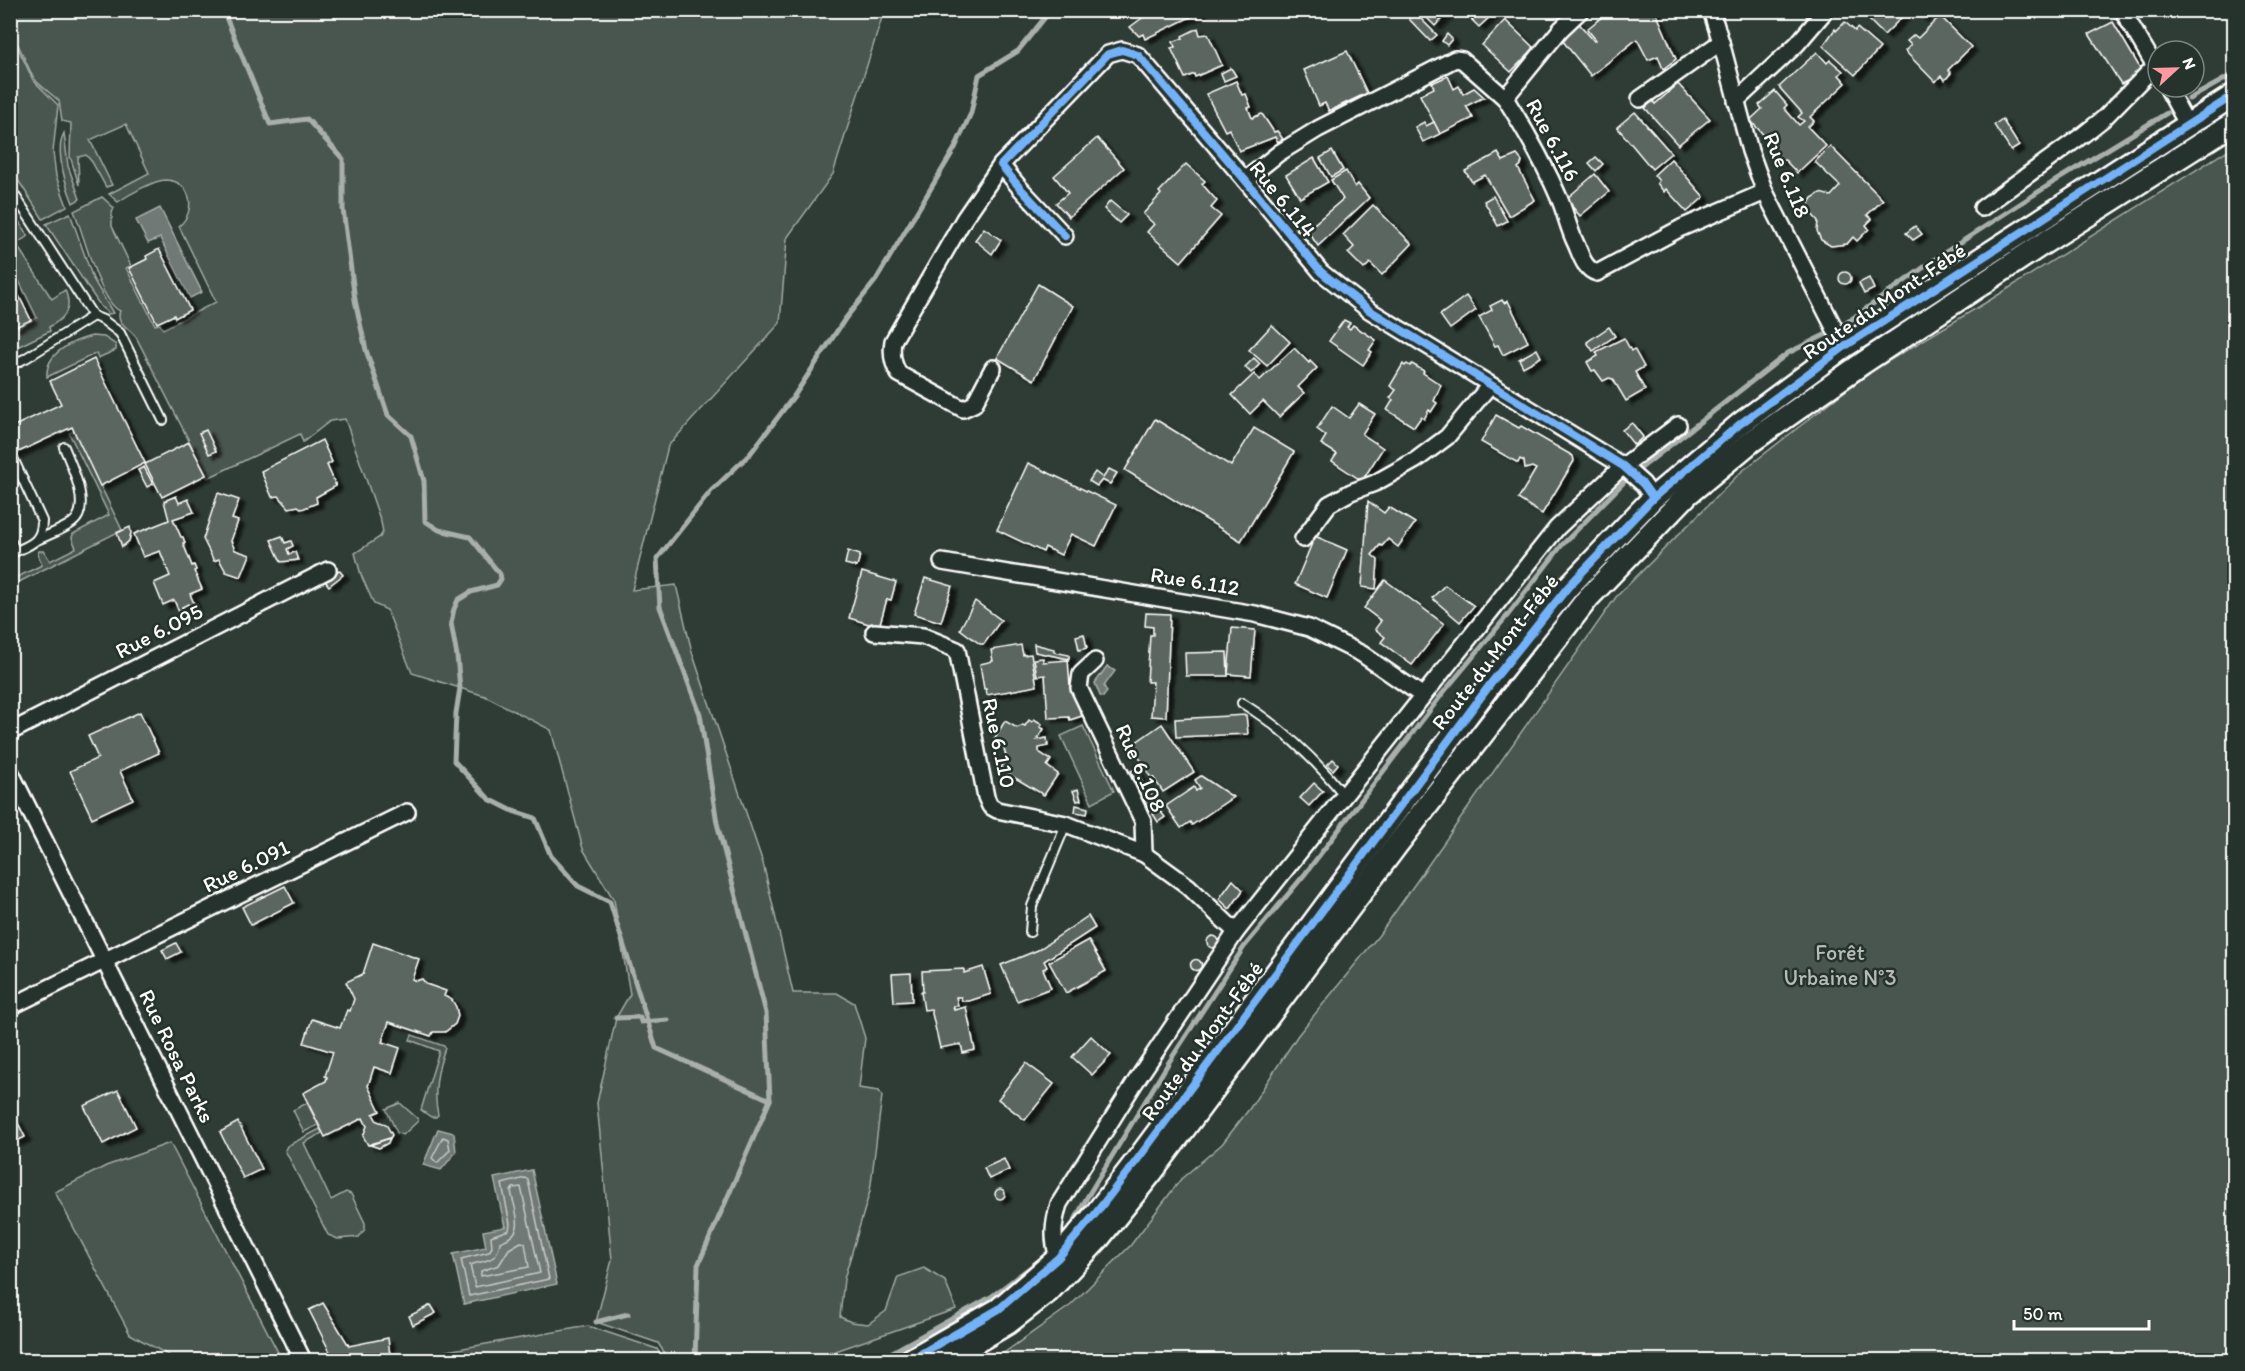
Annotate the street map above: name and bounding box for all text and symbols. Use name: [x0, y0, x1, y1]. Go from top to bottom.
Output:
north arrow: [2146, 39, 2206, 99]
text: N: [2179, 55, 2200, 72]
street label: Rue 6.116: [1520, 94, 1586, 186]
street label: Rue 6.118: [1758, 128, 1816, 222]
street label: Rue 6.114: [1244, 155, 1322, 243]
street label: Route du Mont-Fébé: [1797, 236, 1971, 366]
street label: Rue 6.112: [1148, 561, 1242, 601]
street label: Route du Mont-Fébé: [1426, 568, 1564, 736]
street label: Rue 6.095: [111, 598, 207, 664]
street label: Rue 6.110: [976, 695, 1022, 791]
street label: Rue 6.108: [1110, 720, 1172, 816]
street label: Rue 6.091: [198, 833, 294, 899]
park label: Forêt Urbaine N°3: [1783, 939, 1897, 991]
street label: Route du Mont-Fébé: [1135, 956, 1269, 1126]
street label: Rue Rosa Parks: [133, 985, 221, 1127]
scale bar: [2014, 1293, 2149, 1331]
text: 50 m: [2023, 1303, 2063, 1325]

